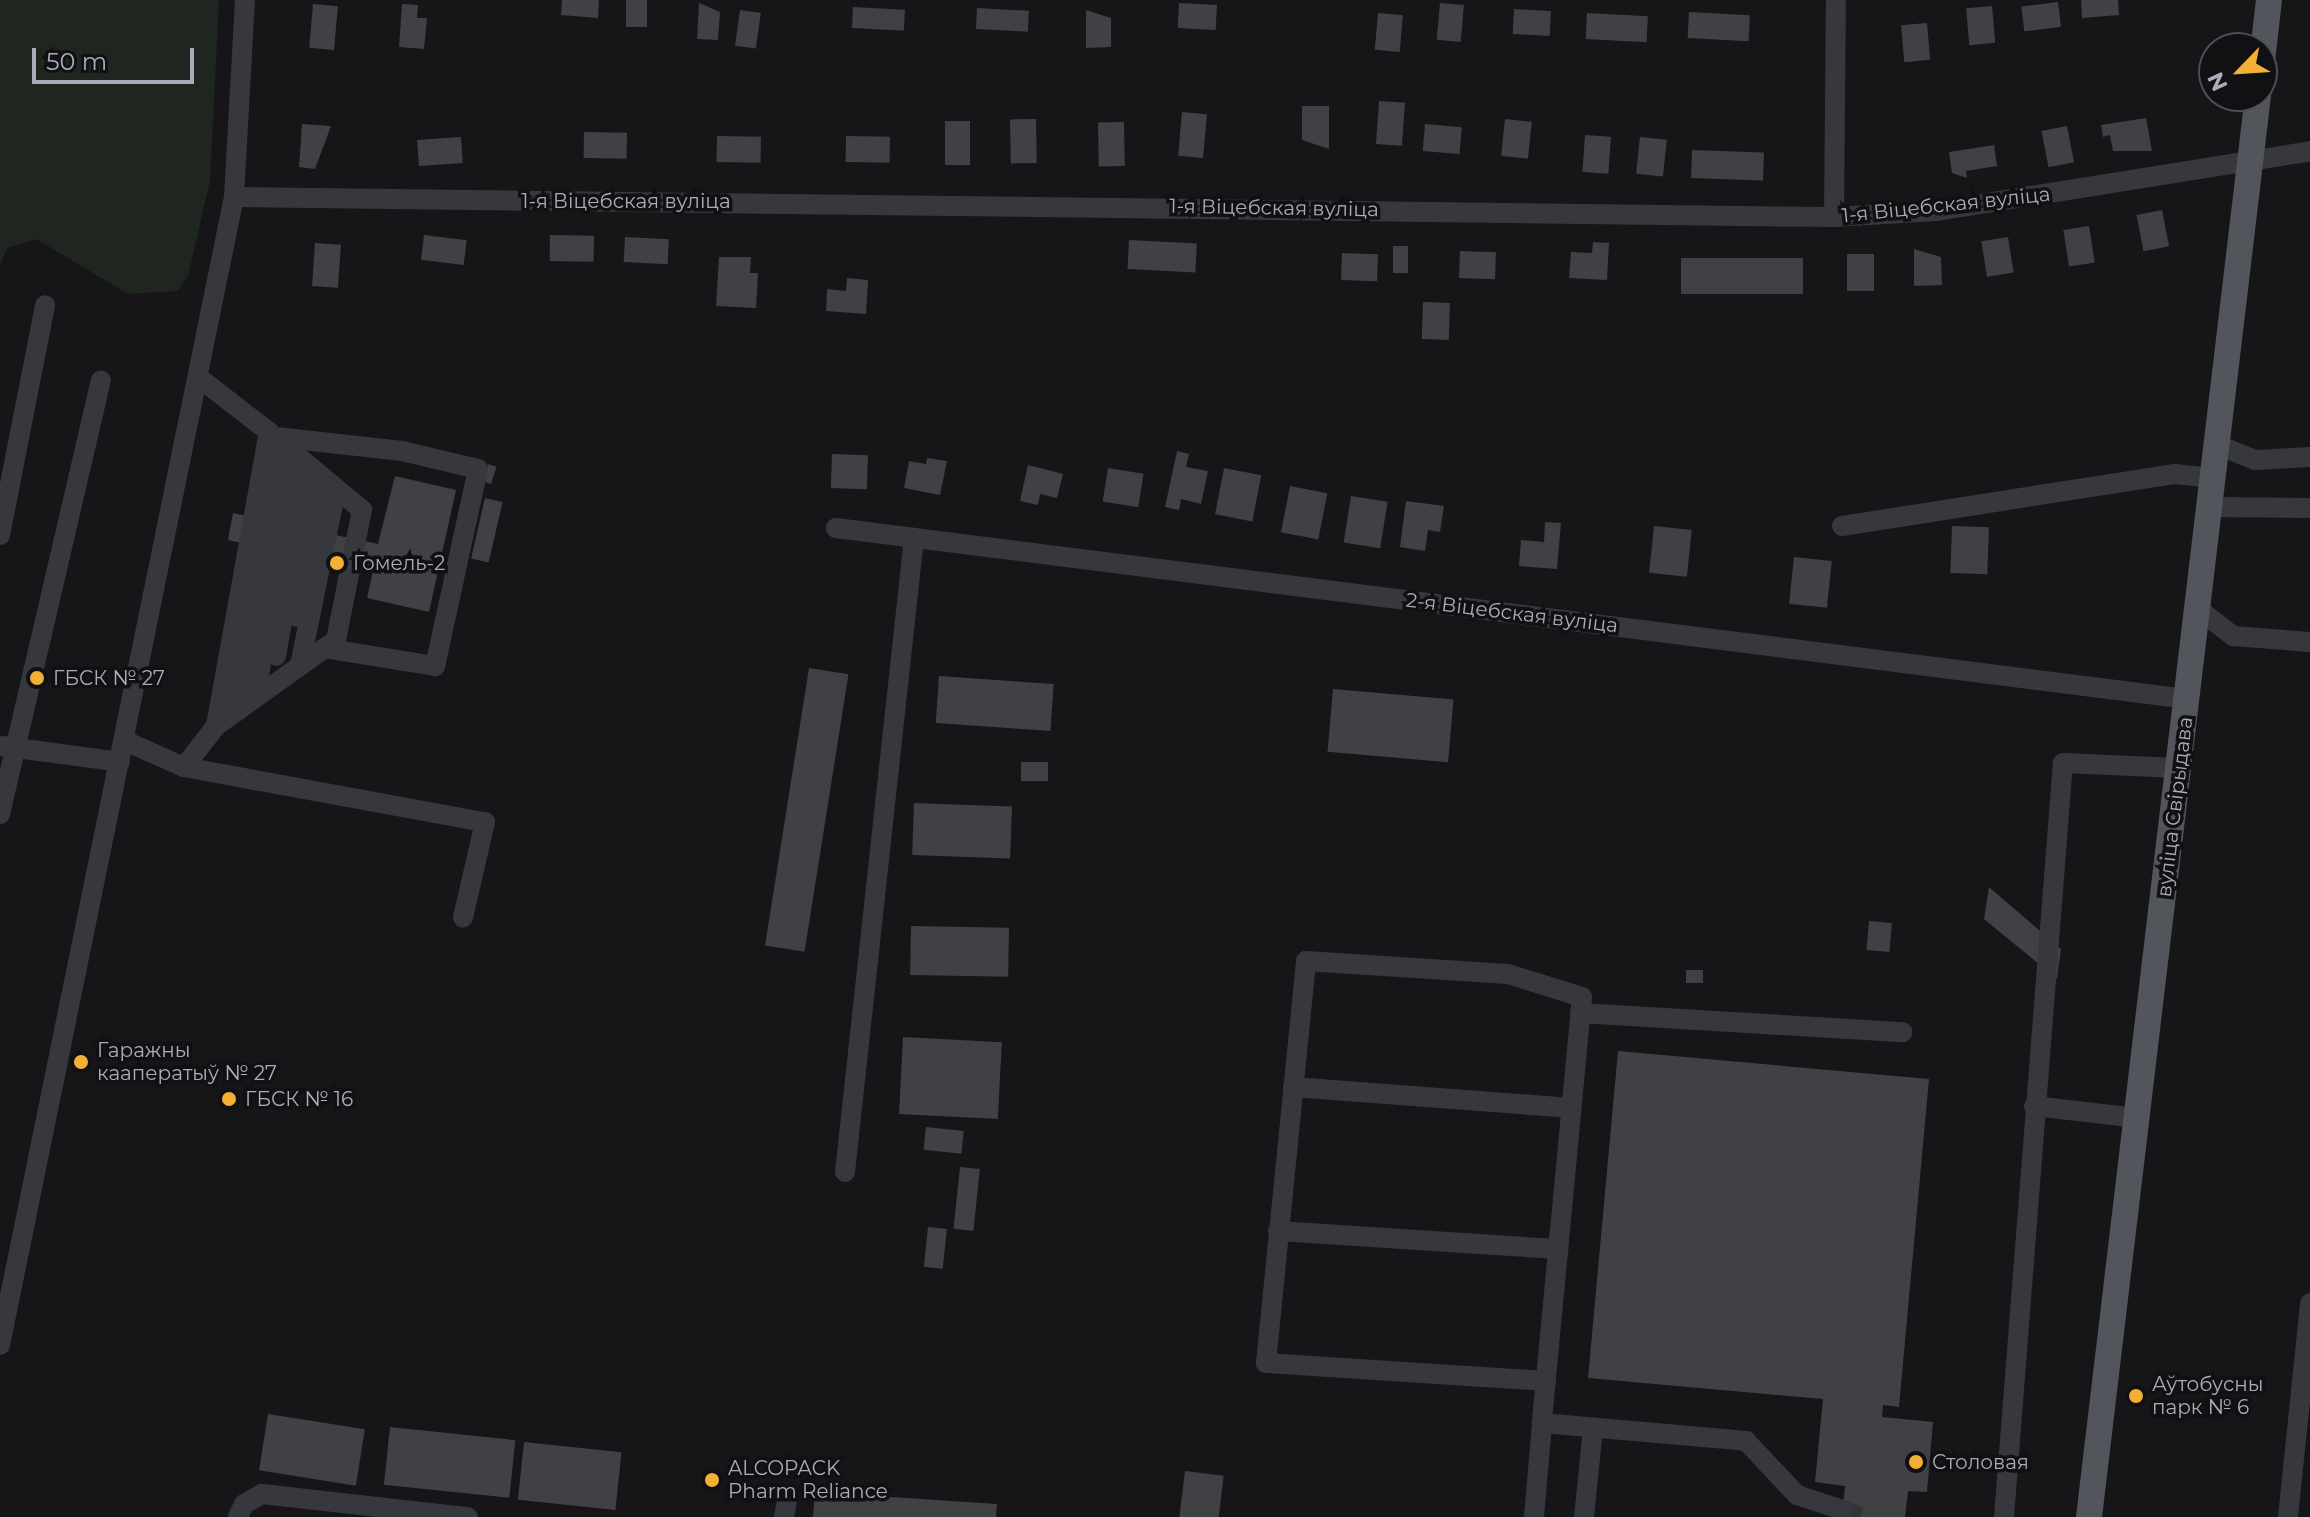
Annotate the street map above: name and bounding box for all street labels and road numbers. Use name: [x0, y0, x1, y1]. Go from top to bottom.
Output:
street label: 1-я Віцебская вуліца: [1841, 182, 2051, 228]
street label: 1-я Віцебская вуліца: [521, 189, 731, 213]
street label: 1-я Віцебская вуліца: [1169, 194, 1379, 222]
street label: 2-я Віцебская вуліца: [1405, 588, 1619, 638]
street label: вуліца Свірыдава: [2152, 716, 2198, 898]

